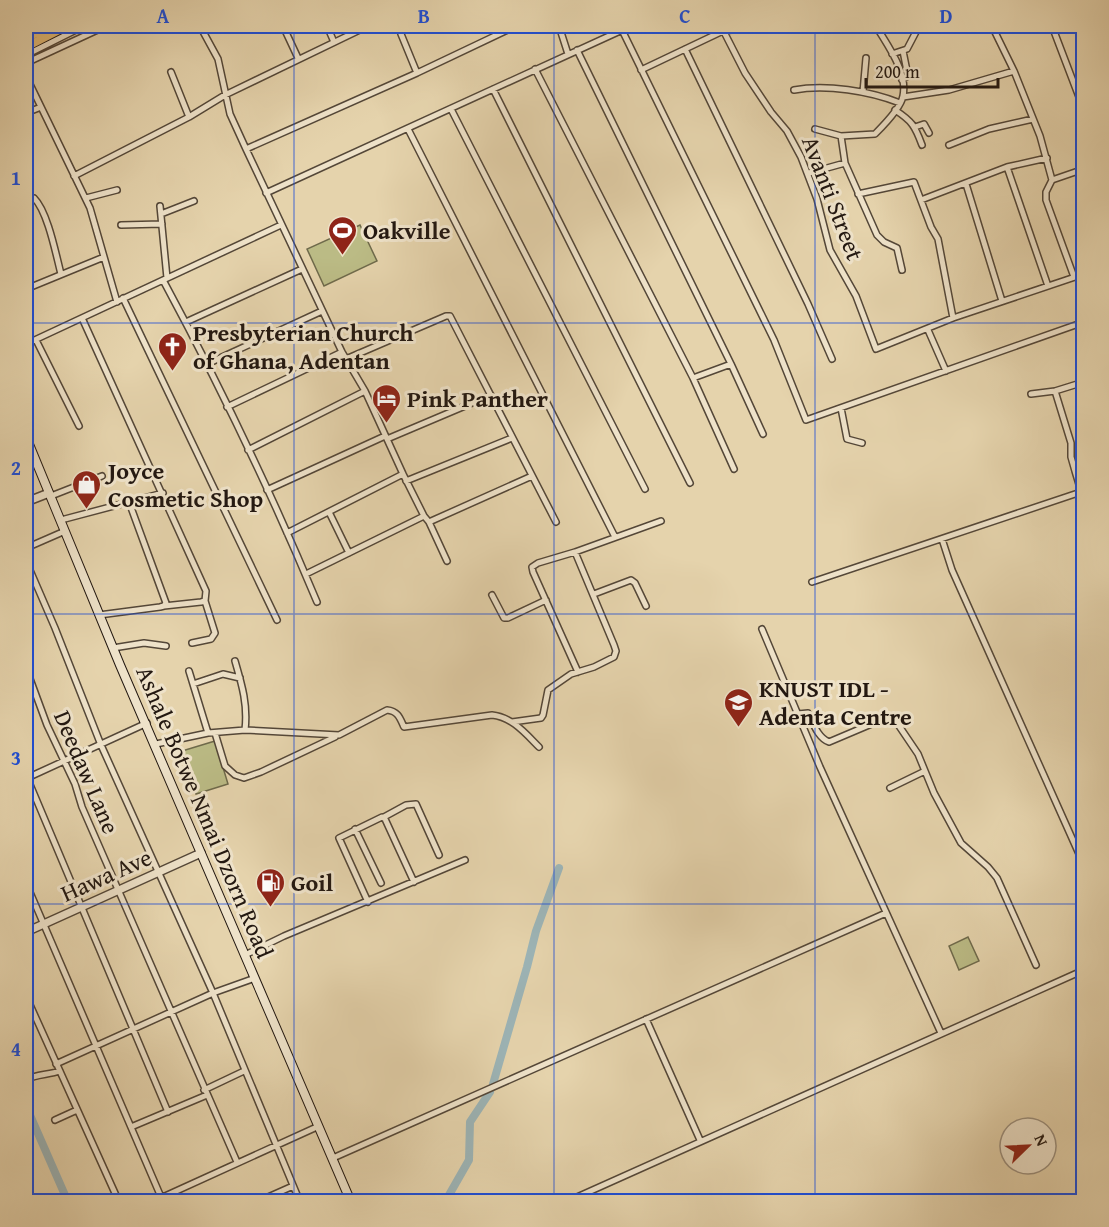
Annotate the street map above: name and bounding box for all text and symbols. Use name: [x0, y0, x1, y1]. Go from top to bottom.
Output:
text: A: [157, 1, 170, 30]
text: B: [418, 1, 430, 30]
text: C: [679, 1, 691, 30]
text: D: [939, 1, 953, 30]
scale bar: [866, 51, 998, 89]
text: 200 m: [875, 58, 920, 85]
street label: Avanti Street: [793, 131, 873, 266]
text: 1: [11, 163, 21, 192]
place label: Oakville: [363, 213, 451, 248]
sports icon: Oakville: [326, 214, 358, 256]
place label: Presbyterian Church of Ghana, Adentan: [193, 315, 413, 378]
church icon: Presbyterian Church of Ghana, Adentan: [156, 330, 188, 372]
place label: Pink Panther: [407, 381, 548, 416]
hotel icon: Pink Panther: [370, 382, 402, 424]
text: 2: [11, 453, 21, 482]
place label: Joyce Cosmetic Shop: [104, 453, 263, 516]
shop icon: Joyce Cosmetic Shop: [71, 468, 103, 510]
street label: Ashale Botwe Nmai Dzorn Road: [127, 660, 283, 964]
place label: KNUST IDL - Adenta Centre: [759, 671, 912, 734]
school or university icon: KNUST IDL - Adenta Centre: [722, 686, 754, 728]
street label: Deedaw Lane: [45, 705, 129, 839]
text: 3: [11, 743, 21, 772]
street label: Hawa Ave: [55, 839, 157, 911]
place label: Goil: [291, 865, 334, 900]
fuel station icon: Goil: [254, 866, 286, 908]
text: 4: [11, 1034, 21, 1063]
north arrow: [998, 1116, 1058, 1176]
text: N: [1029, 1130, 1055, 1150]

